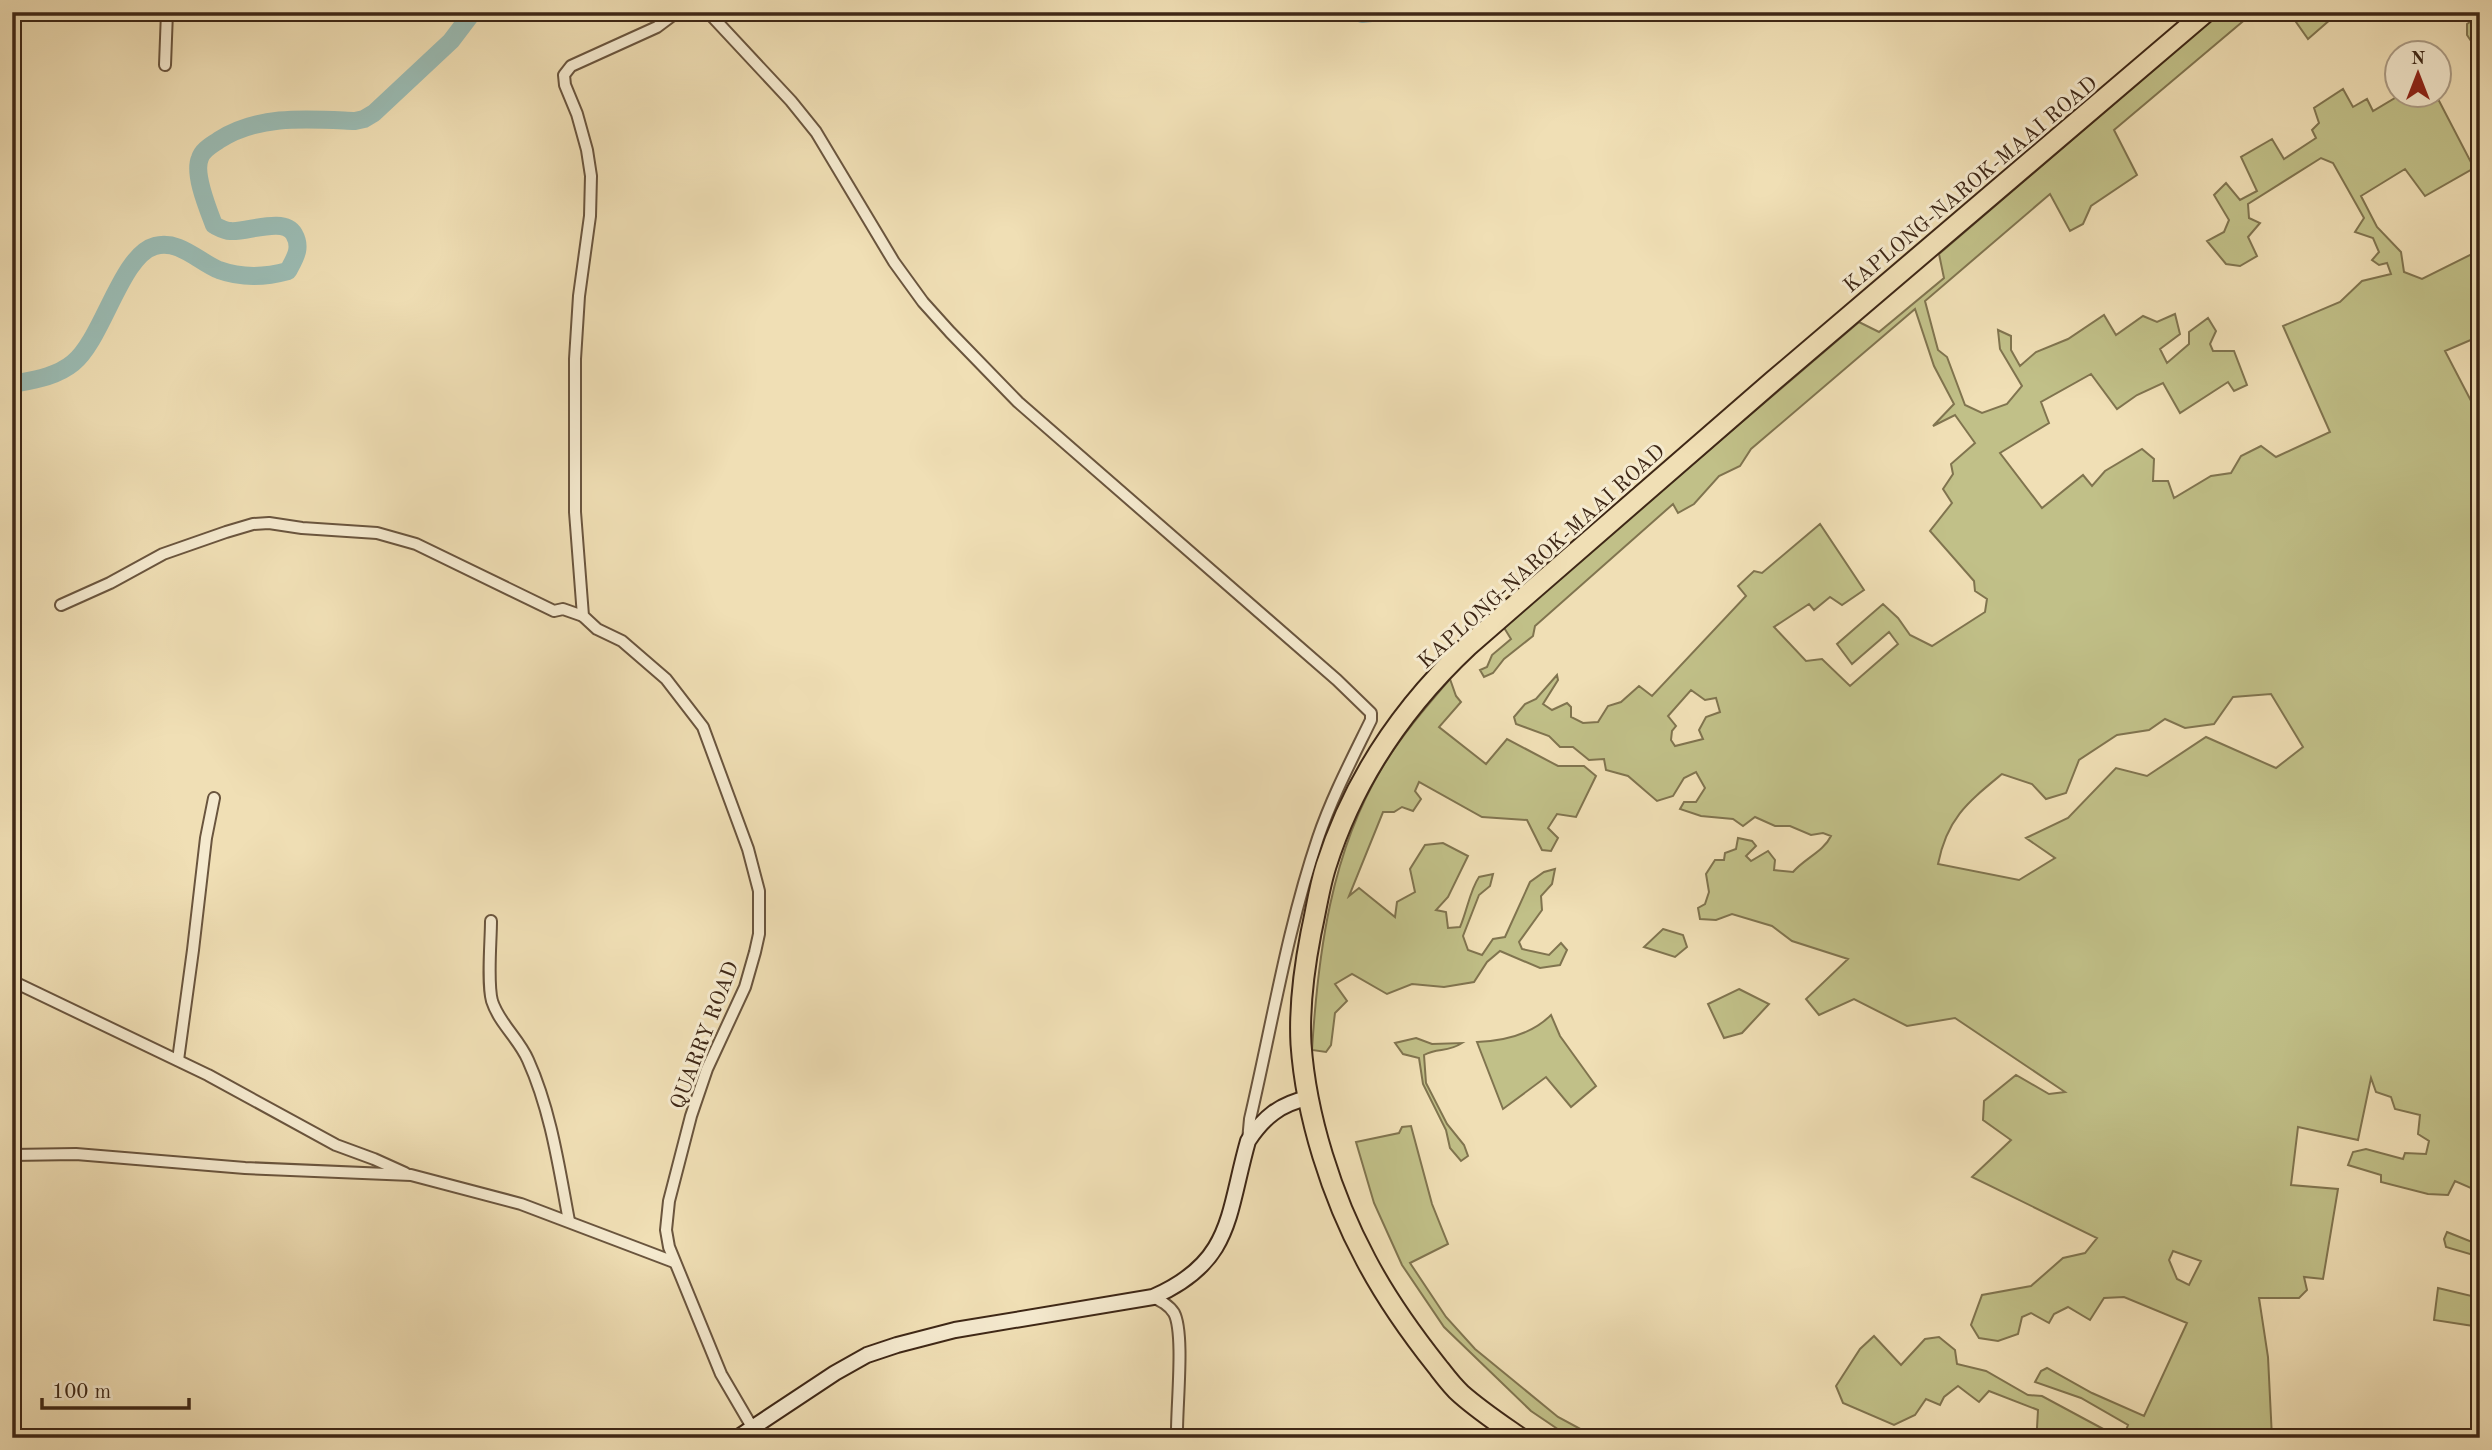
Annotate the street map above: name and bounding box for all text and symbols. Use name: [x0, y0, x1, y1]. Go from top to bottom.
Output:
north arrow: [2384, 38, 2454, 108]
text: N: [2411, 50, 2426, 69]
street label: KAPLONG-NAROK-MAAI ROAD: [1840, 73, 2102, 297]
street label: KAPLONG-NAROK-MAAI ROAD: [1415, 441, 1669, 673]
street label: QUARRY ROAD: [668, 959, 743, 1112]
scale bar: [42, 1366, 189, 1410]
text: 100 m: [52, 1382, 111, 1403]

